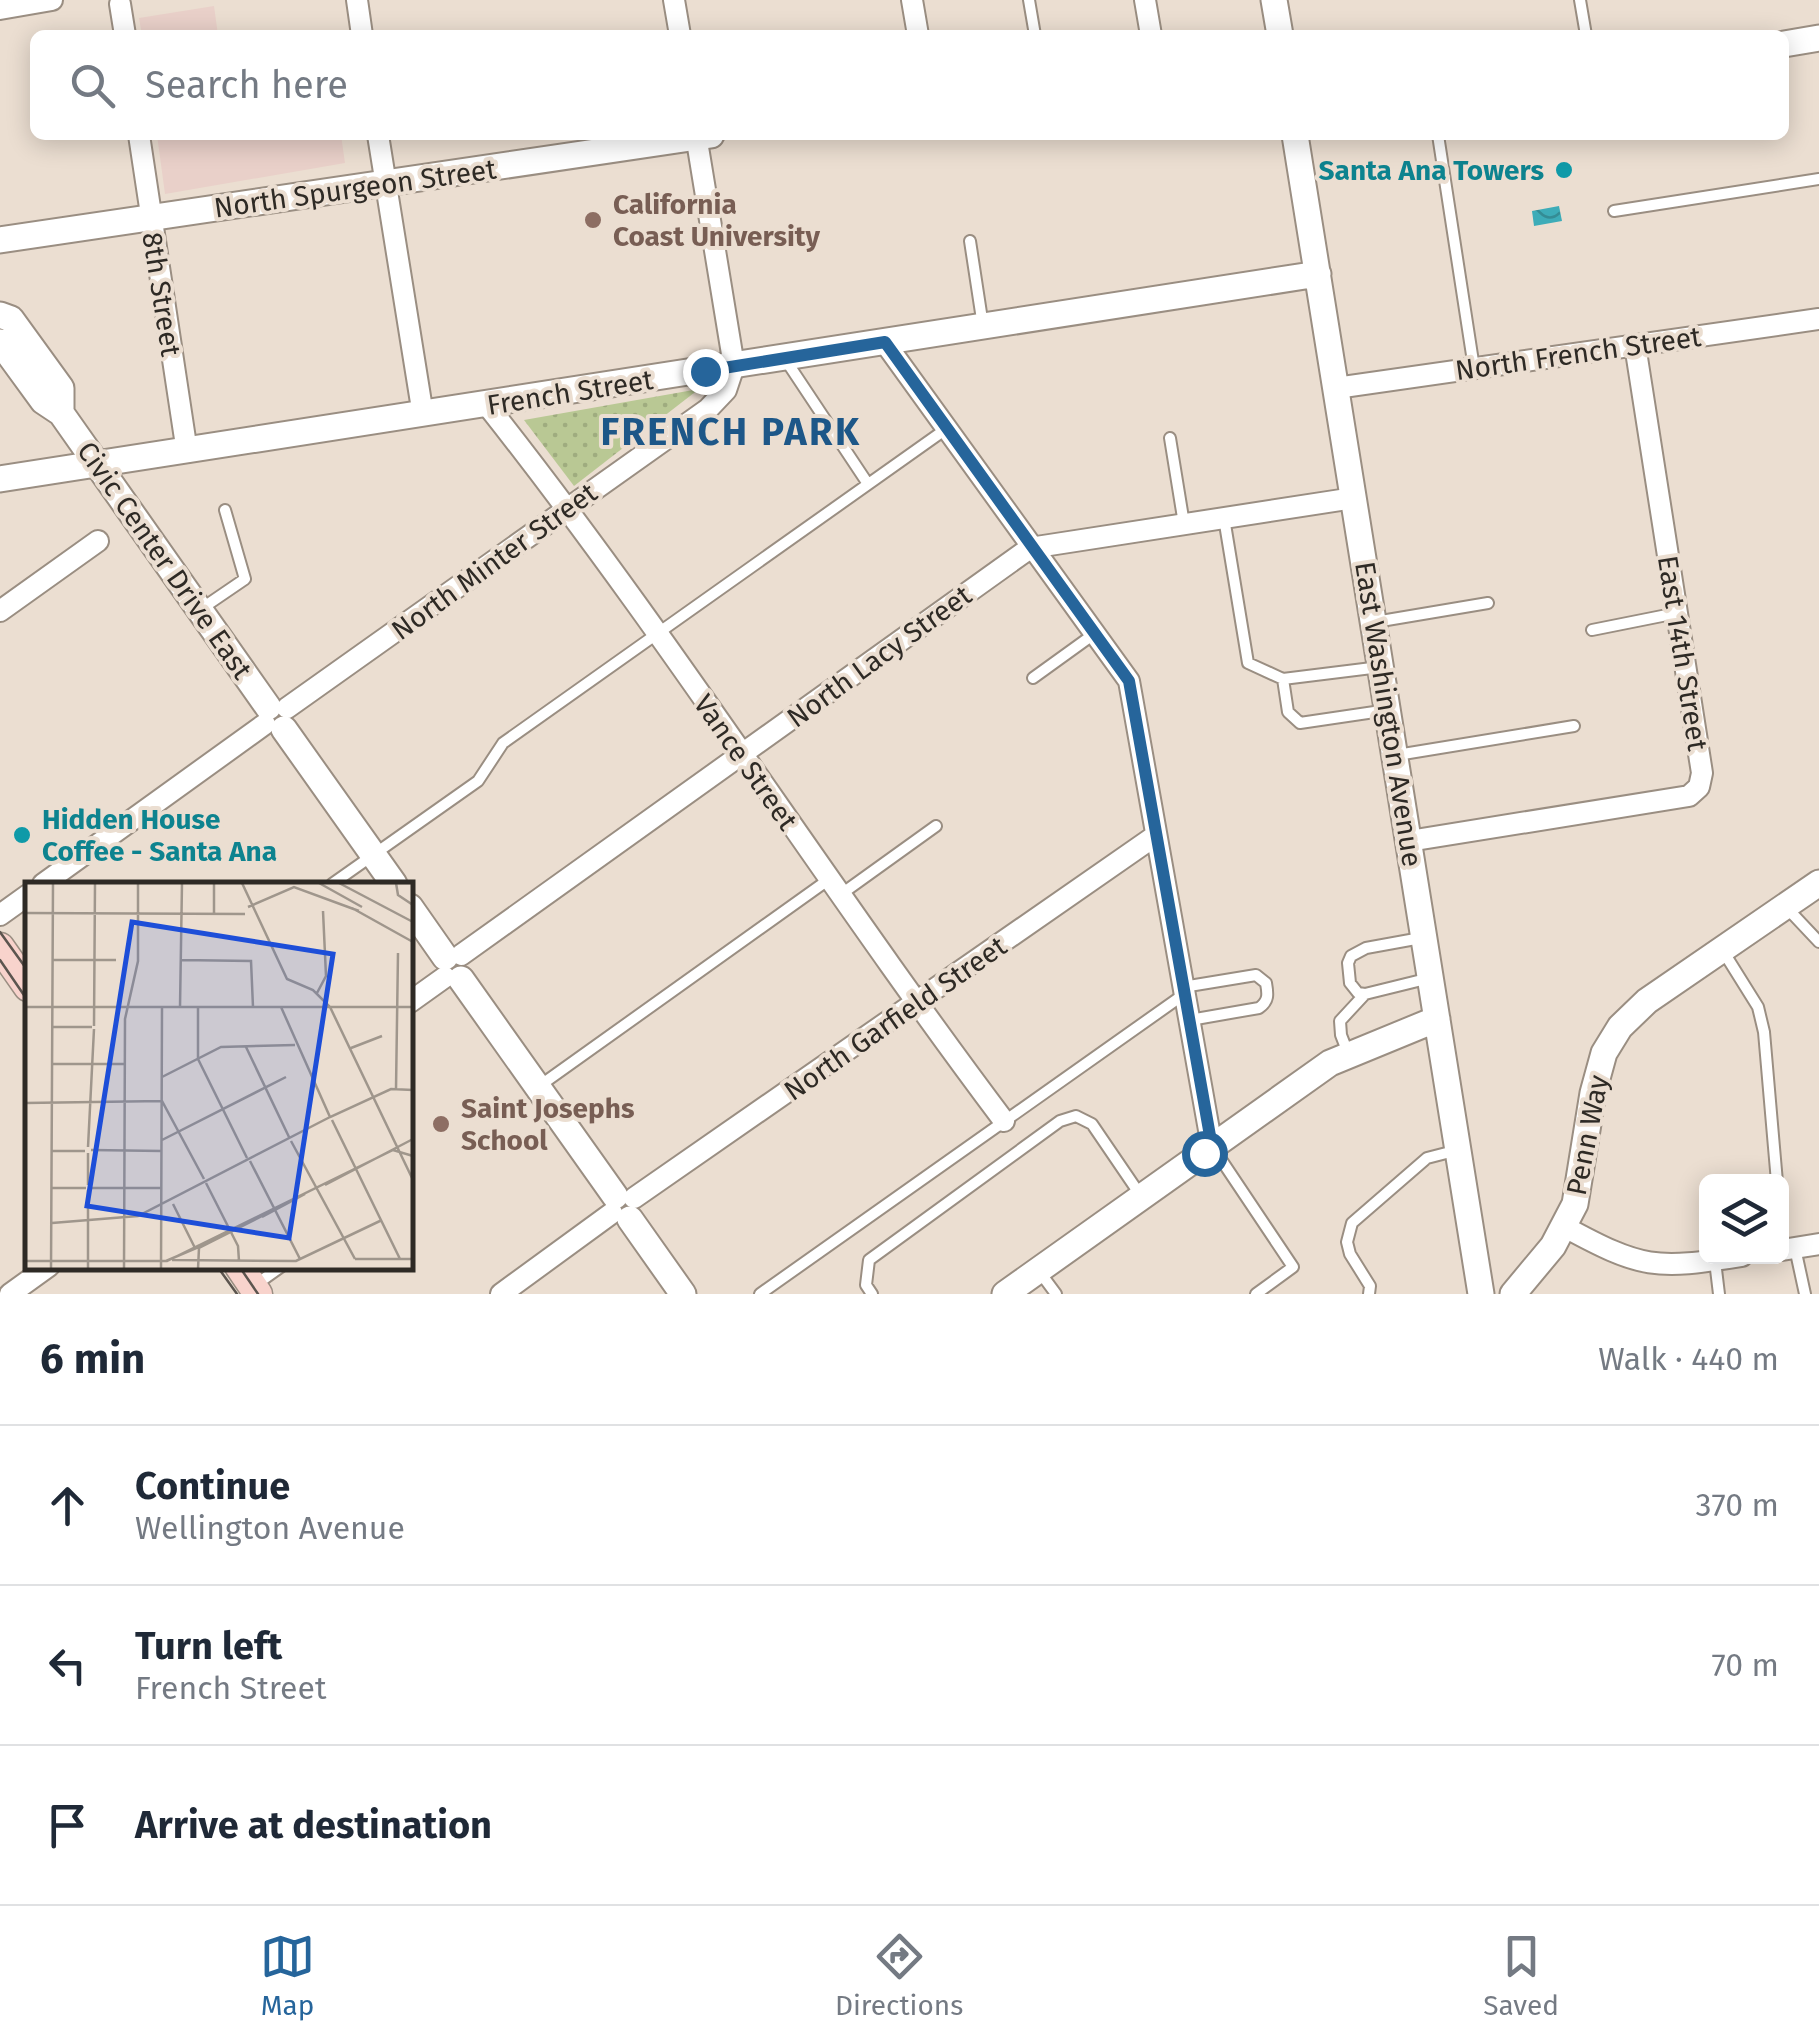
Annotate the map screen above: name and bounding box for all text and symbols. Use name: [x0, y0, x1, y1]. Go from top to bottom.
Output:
search box: [30, 30, 1789, 140]
icon: search: [65, 58, 120, 113]
text: Search here: [145, 62, 348, 108]
street label: North Spurgeon Street: [212, 152, 499, 225]
place label: Santa Ana Towers: [1319, 154, 1544, 187]
marker: Santa Ana Towers: [1553, 159, 1575, 181]
place label: California Coast University: [613, 188, 821, 253]
marker: California Coast University: [582, 209, 604, 231]
street label: 8th Street: [135, 230, 188, 359]
street label: North French Street: [1453, 320, 1704, 387]
route end: [683, 349, 729, 395]
street label: French Street: [485, 363, 656, 422]
district label: FRENCH PARK: [600, 409, 862, 455]
street label: Civic Center Drive East: [70, 435, 259, 686]
street label: North Minter Street: [385, 475, 604, 647]
street label: East 14th Street: [1651, 553, 1714, 754]
street label: East Washington Avenue: [1348, 559, 1429, 869]
street label: North Lacy Street: [781, 578, 979, 734]
street label: Vance Street: [687, 688, 805, 837]
place label: Hidden House Coffee - Santa Ana: [42, 803, 277, 868]
marker: Hidden House Coffee - Santa Ana: [11, 824, 33, 846]
inset map: [25, 882, 412, 1269]
street label: North Garfield Street: [778, 929, 1013, 1107]
street label: Penn Way: [1560, 1072, 1615, 1198]
place label: Saint Josephs School: [461, 1092, 634, 1157]
marker: Saint Josephs School: [430, 1113, 452, 1135]
route start: [1182, 1131, 1228, 1177]
map controls: [1699, 1174, 1789, 1264]
button: layers: [1699, 1174, 1789, 1264]
text: 6 min: [40, 1334, 145, 1384]
text: Walk · 440 m: [1598, 1340, 1779, 1378]
text: Continue: [135, 1463, 290, 1509]
icon: ahead: [40, 1478, 95, 1533]
text: 370 m: [1696, 1486, 1779, 1524]
text: Wellington Avenue: [135, 1509, 405, 1547]
text: Turn left: [135, 1623, 282, 1669]
icon: left: [40, 1638, 95, 1693]
text: 70 m: [1711, 1646, 1779, 1684]
text: French Street: [135, 1669, 327, 1707]
icon: arrive: [40, 1798, 95, 1853]
text: Arrive at destination: [135, 1802, 492, 1848]
tab: Map: [260, 1929, 315, 2022]
tab: Directions: [835, 1929, 963, 2022]
tab: Saved: [1483, 1929, 1559, 2022]

